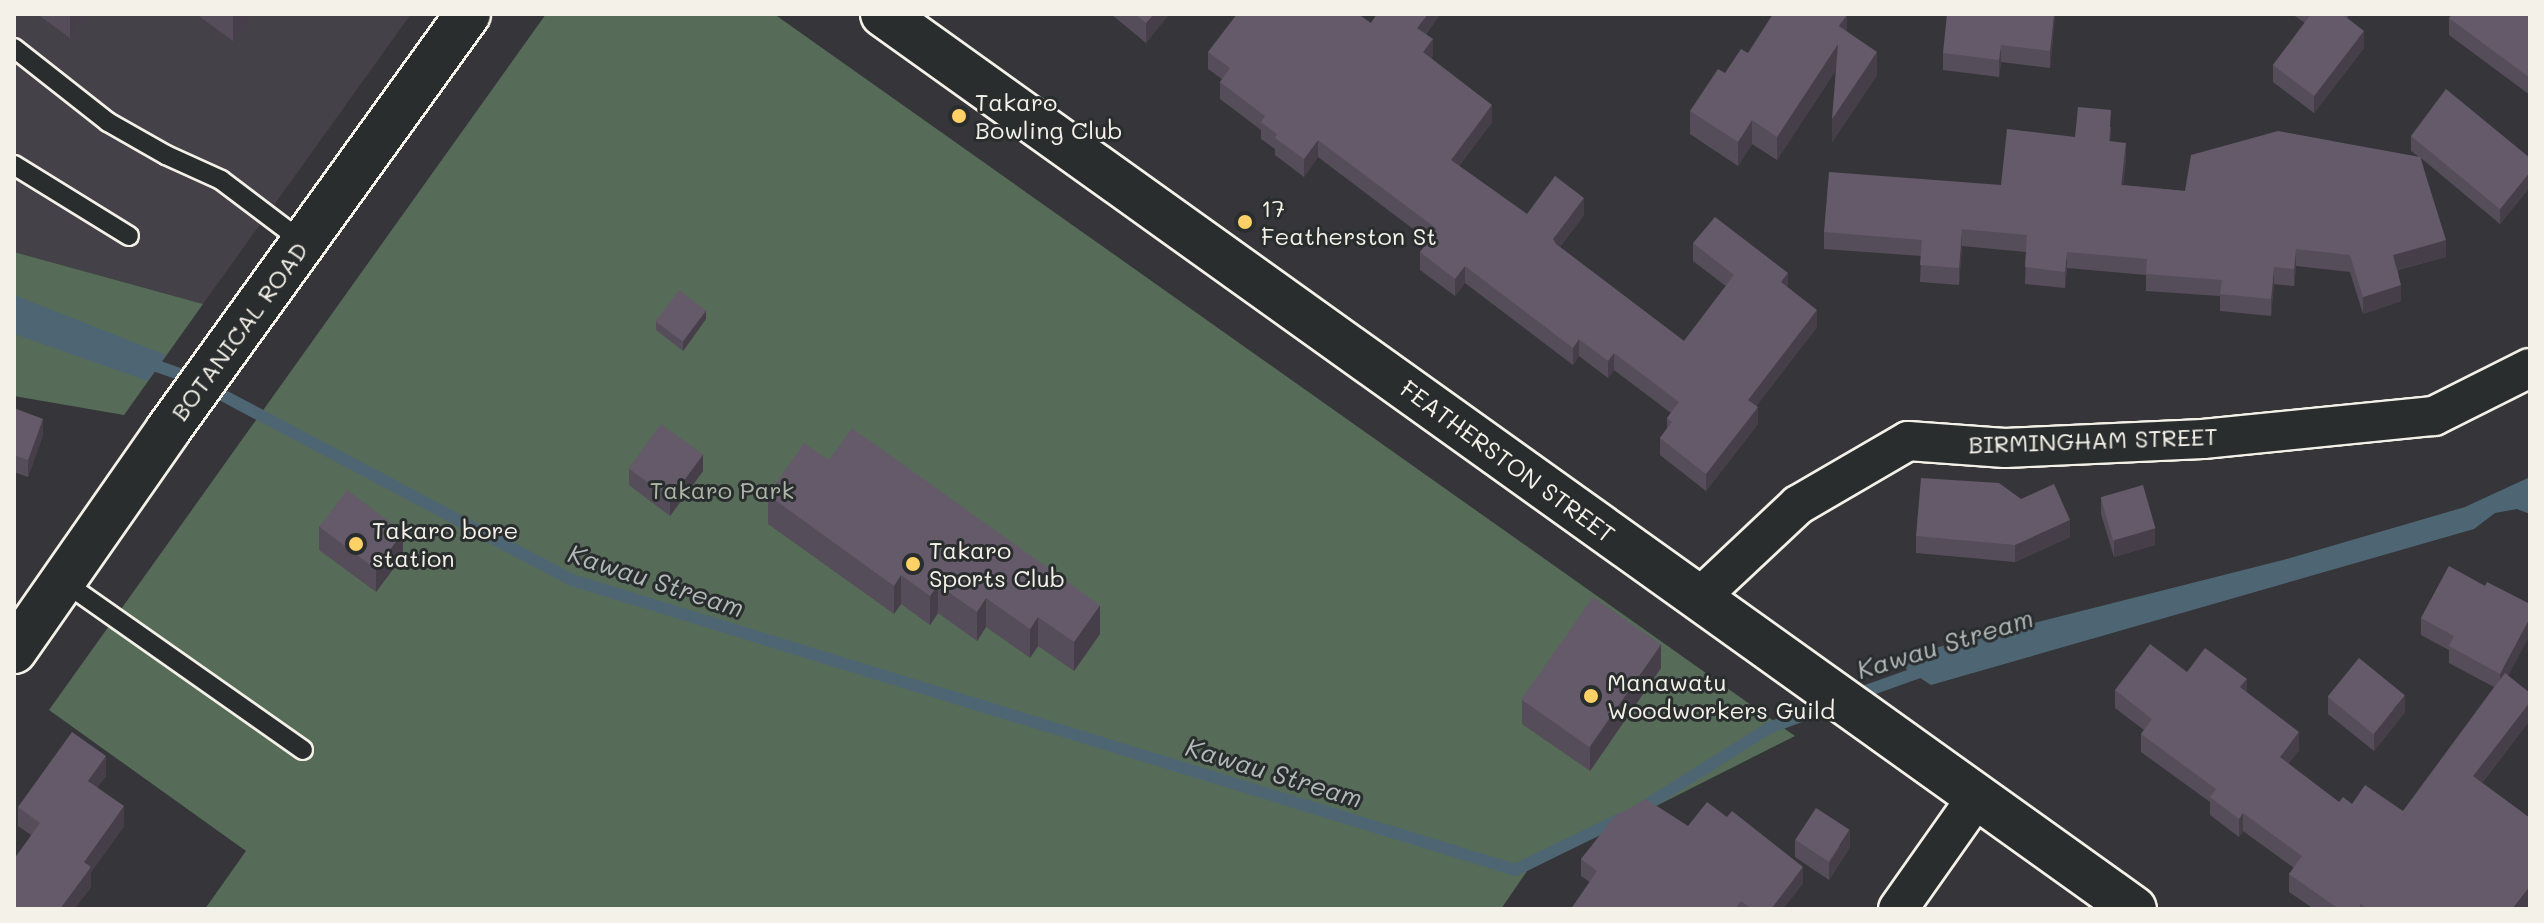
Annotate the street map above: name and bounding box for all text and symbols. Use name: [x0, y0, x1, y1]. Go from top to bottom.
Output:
place label: Takaro Bowling Club: [975, 88, 1123, 144]
marker: Takaro Bowling Club: [950, 107, 968, 125]
place label: 17 Featherston St: [1261, 194, 1437, 250]
marker: 17 Featherston St: [1236, 213, 1254, 231]
street label: BOTANICAL ROAD: [165, 236, 313, 426]
street label: FEATHERSTON STREET: [1395, 374, 1621, 548]
street label: BIRMINGHAM STREET: [1968, 421, 2218, 459]
park label: Takaro Park: [650, 476, 794, 504]
place label: Takaro bore station: [372, 516, 518, 572]
marker: Takaro bore station: [347, 535, 365, 553]
place label: Takaro Sports Club: [929, 536, 1065, 592]
water label: Kawau Stream: [564, 538, 748, 624]
marker: Takaro Sports Club: [904, 555, 922, 573]
water label: Kawau Stream: [1853, 602, 2037, 686]
place label: Manawatu Woodworkers Guild: [1607, 668, 1835, 724]
marker: Manawatu Woodworkers Guild: [1582, 687, 1600, 705]
water label: Kawau Stream: [1182, 731, 1366, 815]

